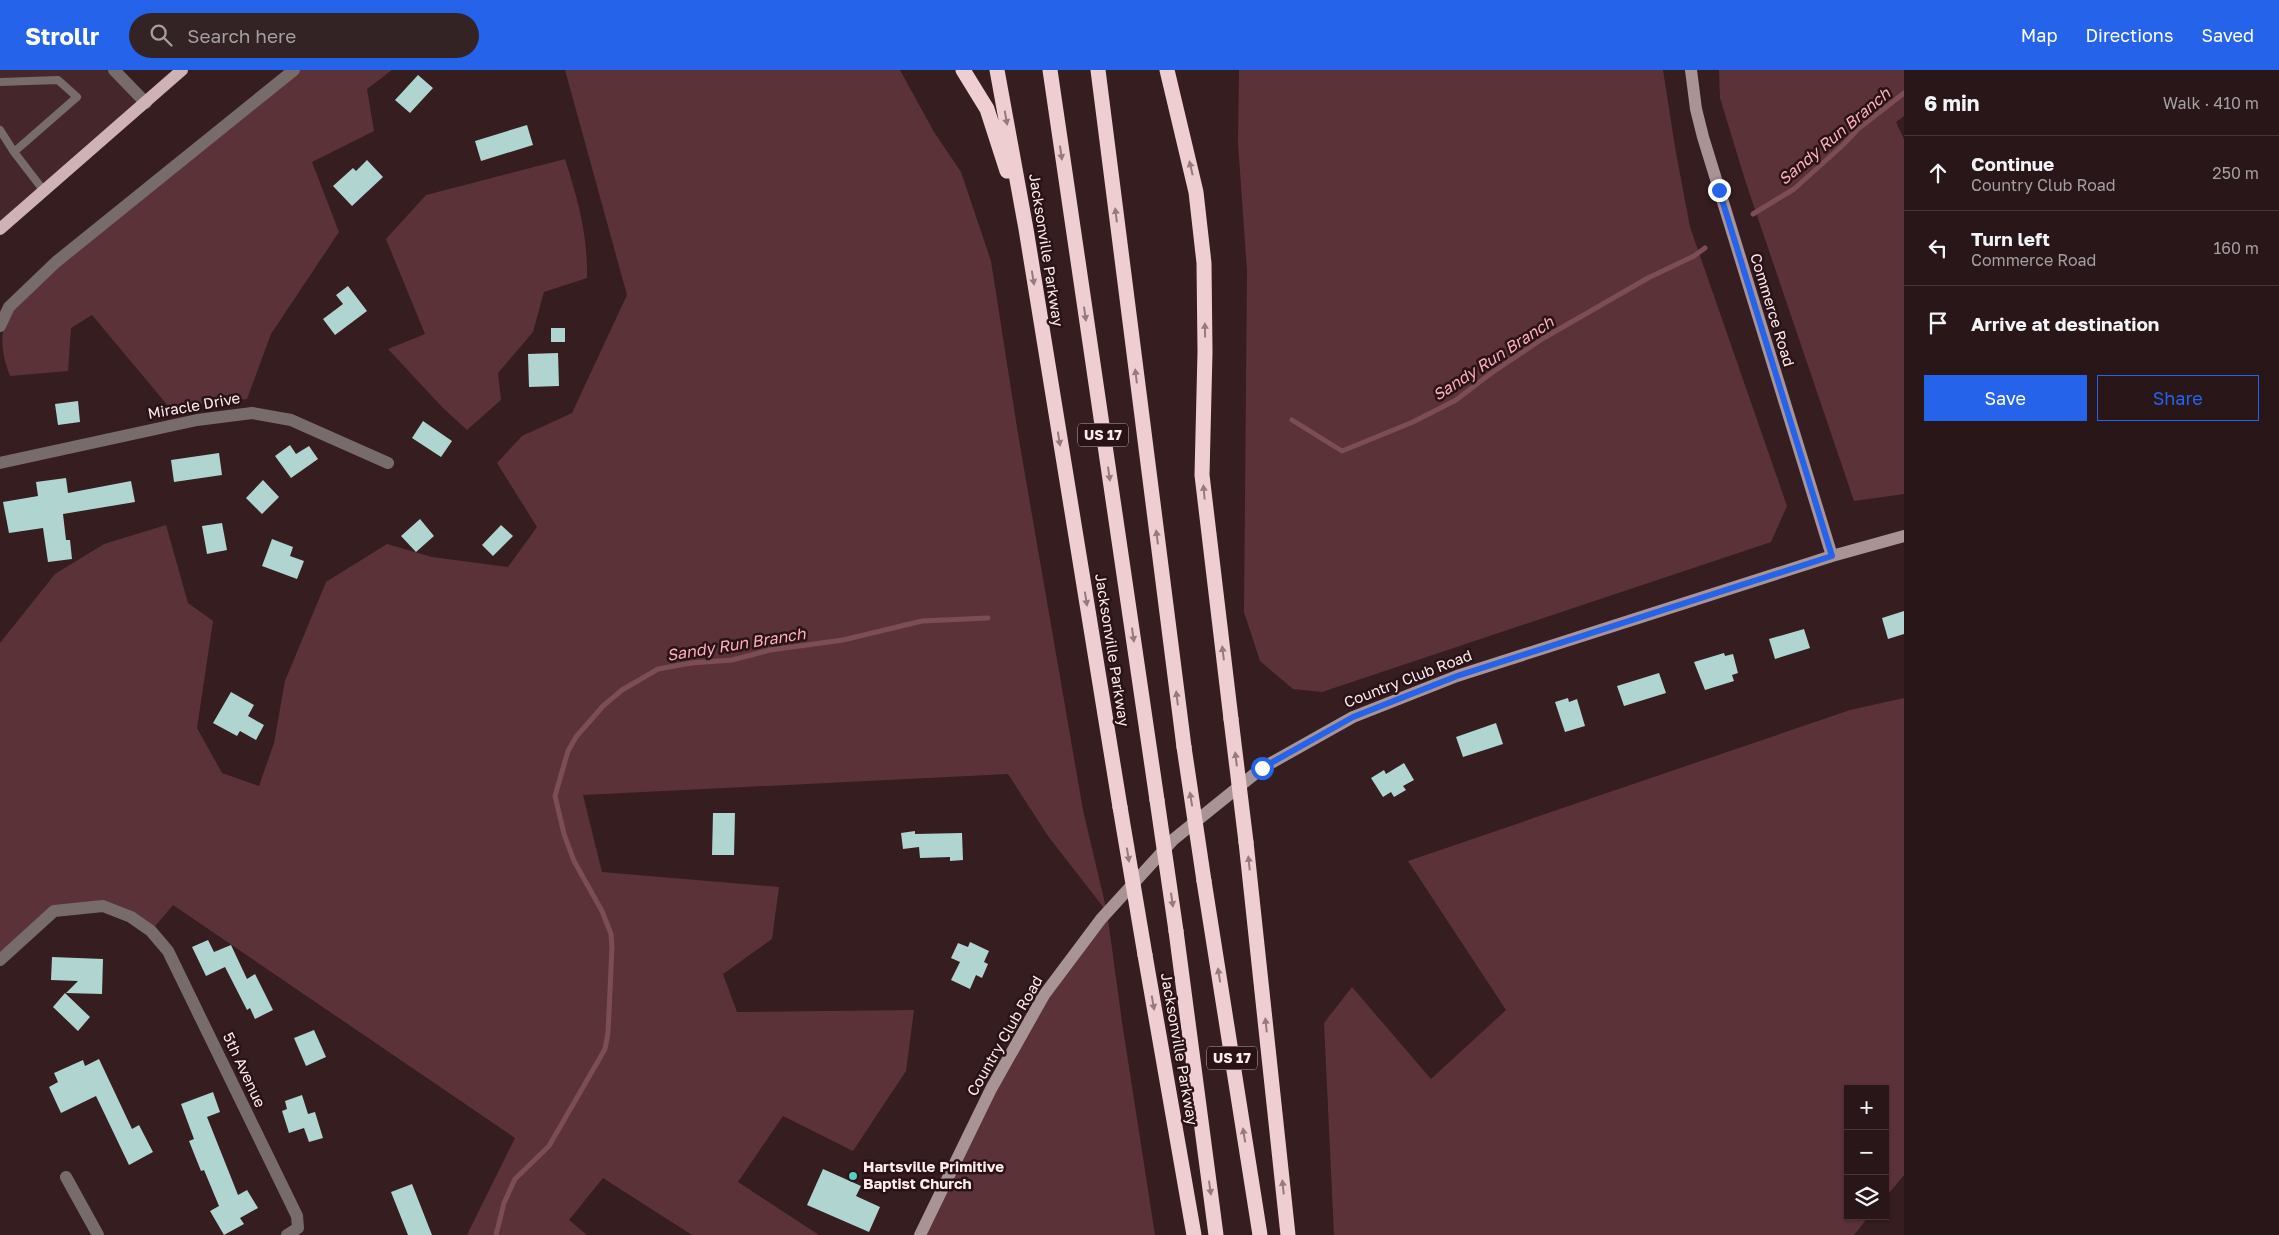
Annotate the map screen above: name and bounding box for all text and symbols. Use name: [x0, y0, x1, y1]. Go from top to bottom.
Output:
search box: [129, 13, 479, 58]
text: Strollr: [25, 21, 99, 50]
icon: search: [147, 21, 175, 49]
text: Search here: [187, 24, 296, 47]
text: Map: [2021, 24, 2057, 46]
text: Directions: [2085, 24, 2173, 46]
text: Saved: [2201, 24, 2254, 46]
water label: Sandy Run Branch: [1774, 83, 1895, 189]
text: 6 min: [1924, 90, 1979, 116]
text: Walk · 410 m: [2163, 93, 2259, 113]
one-way arrow: [1002, 110, 1010, 126]
one-way arrow: [1057, 145, 1065, 161]
text: Continue: [1971, 152, 2054, 175]
icon: ahead: [1924, 159, 1952, 187]
one-way arrow: [1187, 160, 1195, 176]
text: 250 m: [2212, 163, 2259, 183]
street label: Jacksonville Parkway: [1026, 172, 1068, 328]
text: Country Club Road: [1971, 175, 2116, 195]
route end: [1708, 179, 1731, 202]
one-way arrow: [1112, 206, 1120, 222]
text: Turn left: [1971, 227, 2050, 250]
icon: left: [1924, 234, 1952, 262]
text: 160 m: [2213, 238, 2259, 258]
text: Commerce Road: [1971, 250, 2096, 270]
street label: Commerce Road: [1747, 251, 1799, 369]
one-way arrow: [1030, 270, 1038, 286]
one-way arrow: [1081, 306, 1089, 322]
icon: arrive: [1924, 309, 1952, 337]
water label: Sandy Run Branch: [1429, 311, 1558, 405]
text: Arrive at destination: [1971, 312, 2159, 335]
one-way arrow: [1201, 321, 1209, 337]
one-way arrow: [1132, 368, 1140, 384]
button: Save: [1924, 375, 2087, 421]
button: Share: [2097, 375, 2259, 421]
street label: Miracle Drive: [146, 388, 242, 422]
road number: US 17: [1078, 424, 1128, 446]
one-way arrow: [1055, 431, 1063, 447]
one-way arrow: [1105, 467, 1113, 483]
one-way arrow: [1200, 484, 1208, 500]
one-way arrow: [1153, 529, 1161, 545]
street label: Jacksonville Parkway: [1092, 572, 1134, 728]
one-way arrow: [1082, 591, 1090, 607]
water label: Sandy Run Branch: [665, 623, 808, 665]
one-way arrow: [1129, 628, 1137, 644]
one-way arrow: [1219, 645, 1227, 661]
street label: Country Club Road: [1341, 645, 1474, 711]
one-way arrow: [1173, 690, 1181, 706]
one-way arrow: [1232, 751, 1240, 767]
route start: [1251, 757, 1274, 780]
one-way arrow: [1187, 790, 1195, 806]
one-way arrow: [1125, 847, 1133, 863]
one-way arrow: [1244, 855, 1252, 871]
one-way arrow: [1168, 892, 1176, 908]
one-way arrow: [1214, 966, 1222, 982]
street label: Jacksonville Parkway: [1158, 971, 1202, 1127]
street label: Country Club Road: [962, 972, 1046, 1099]
one-way arrow: [1150, 995, 1158, 1011]
one-way arrow: [1261, 1017, 1269, 1033]
street label: 5th Avenue: [220, 1029, 270, 1110]
road number: US 17: [1207, 1046, 1257, 1070]
map controls: [1844, 1085, 1889, 1220]
button: +: [1844, 1085, 1889, 1130]
one-way arrow: [1240, 1127, 1248, 1143]
button: −: [1844, 1130, 1889, 1175]
place label: Hartsville Primitive Baptist Church: [863, 1157, 1004, 1192]
marker: Hartsville Primitive Baptist Church: [847, 1170, 859, 1182]
button: layers: [1844, 1175, 1889, 1220]
one-way arrow: [1279, 1178, 1287, 1194]
one-way arrow: [1206, 1180, 1214, 1196]

